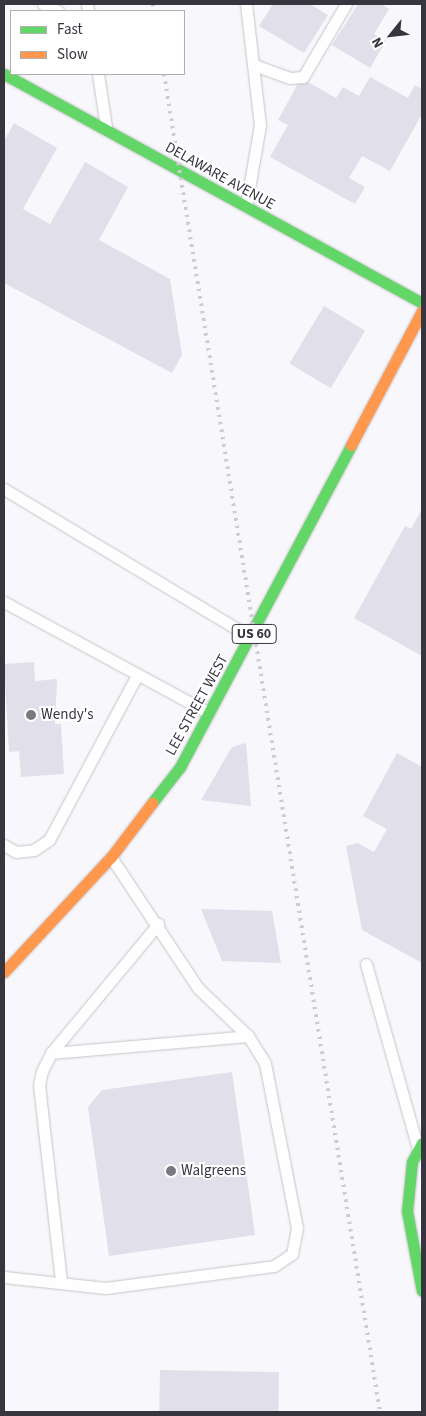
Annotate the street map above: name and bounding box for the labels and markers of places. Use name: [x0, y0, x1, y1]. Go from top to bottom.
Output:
place label: Wendy's: [41, 706, 93, 724]
marker: Wendy's: [25, 709, 37, 721]
place label: Walgreens: [181, 1162, 246, 1180]
marker: Walgreens: [165, 1165, 177, 1177]

